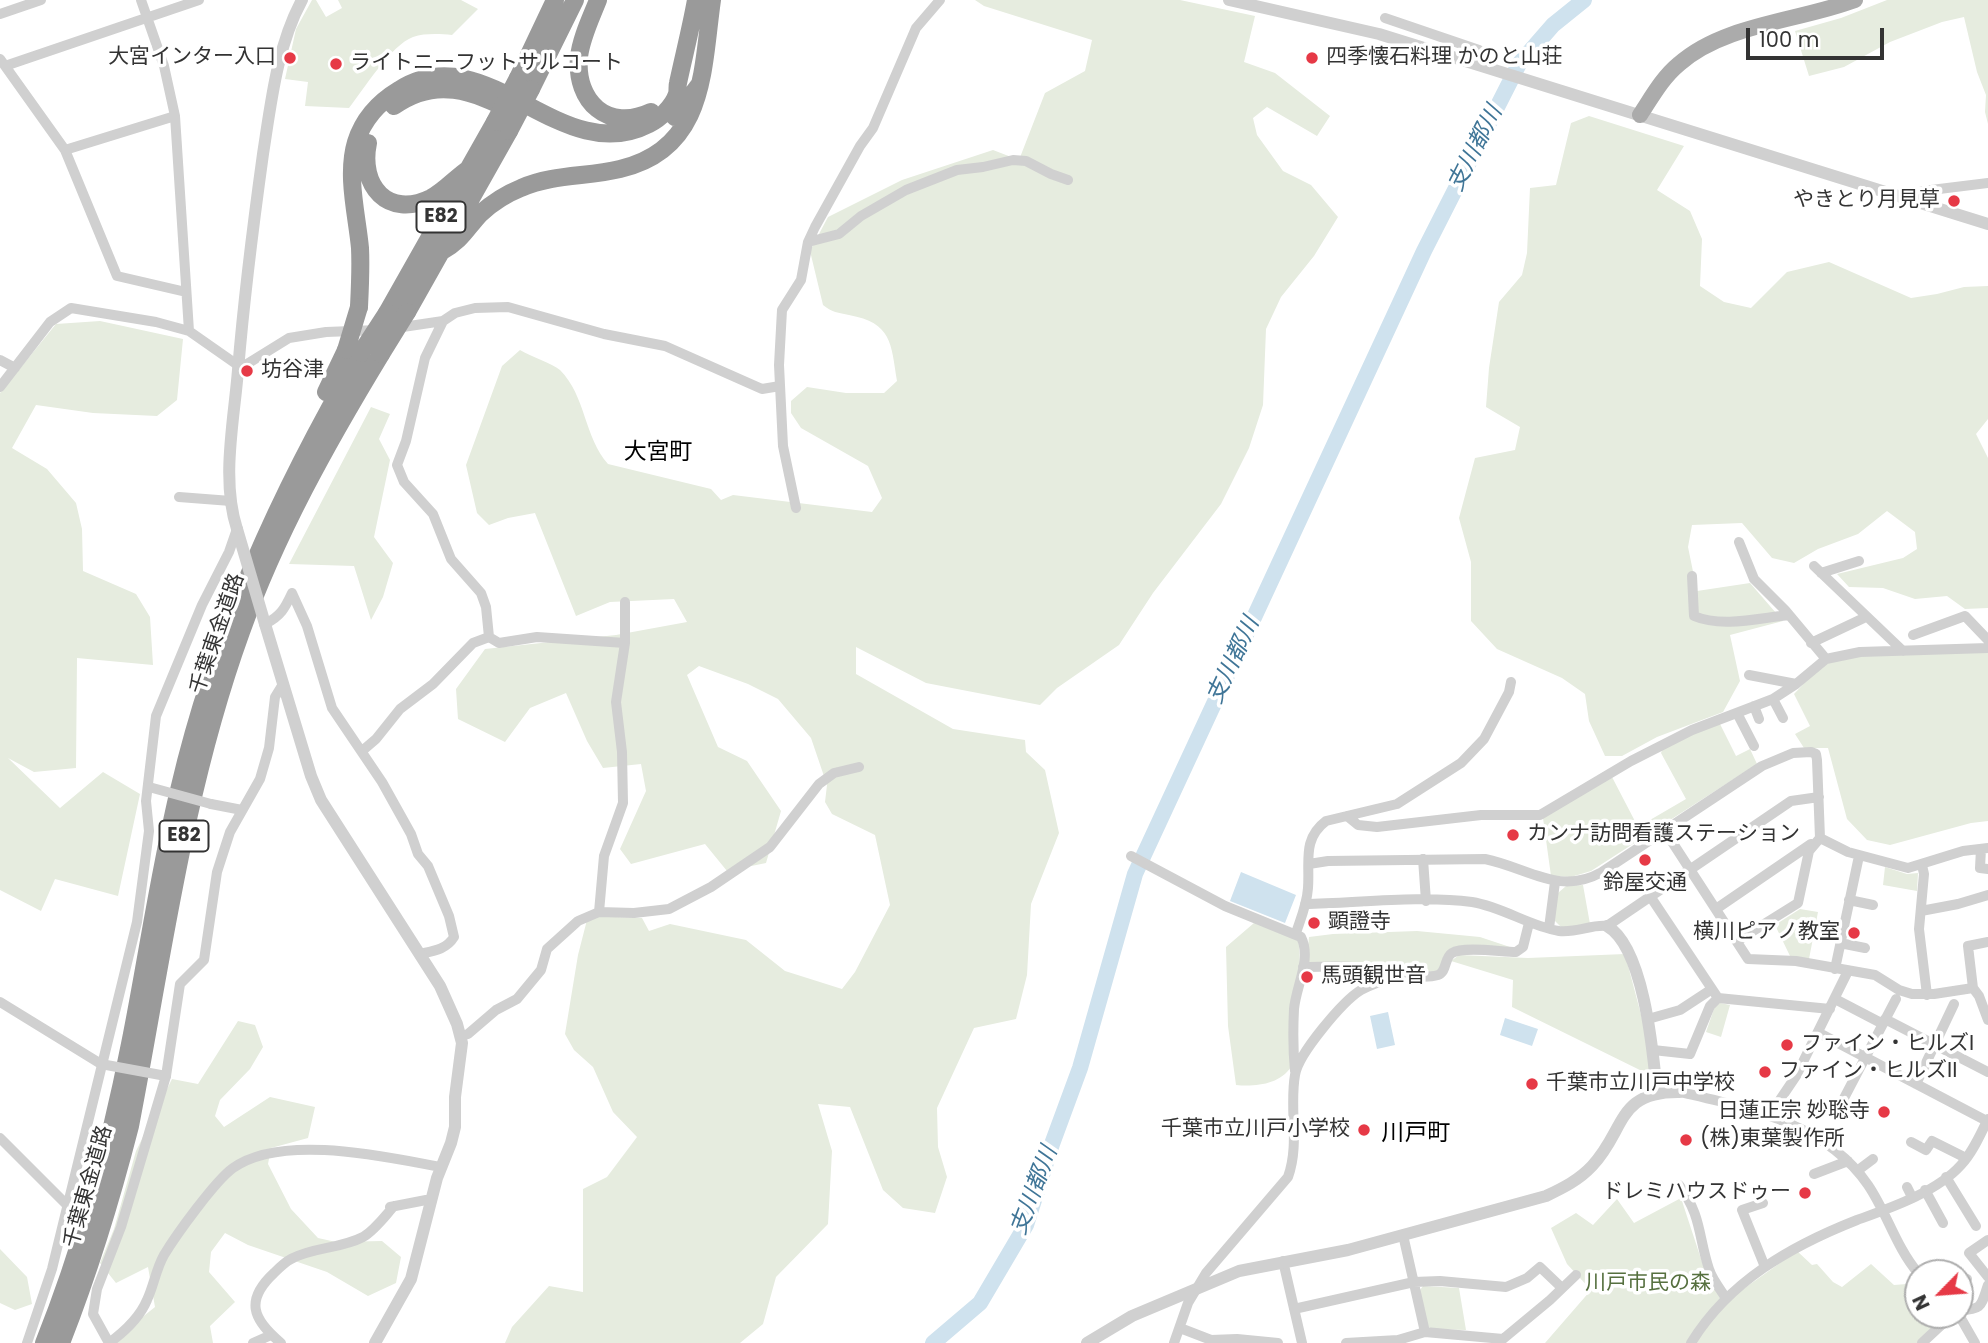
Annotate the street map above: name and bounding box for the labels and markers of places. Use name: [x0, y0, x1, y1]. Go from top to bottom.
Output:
place label: 大宮インター入口: [108, 45, 276, 71]
place label: 四季懐石料理 かのと山荘: [1326, 45, 1563, 71]
marker: 大宮インター入口: [282, 50, 298, 66]
marker: 四季懐石料理 かのと山荘: [1304, 50, 1320, 66]
place label: ライトニーフットサルコート: [350, 51, 623, 77]
marker: ライトニーフットサルコート: [328, 56, 344, 72]
place label: やきとり月見草: [1793, 188, 1940, 214]
marker: やきとり月見草: [1946, 193, 1962, 209]
place label: 坊谷津: [261, 358, 324, 384]
marker: 坊谷津: [239, 363, 255, 379]
place label: カンナ訪問看護ステーション: [1527, 822, 1800, 848]
marker: カンナ訪問看護ステーション: [1505, 827, 1521, 843]
marker: 鈴屋交通: [1637, 852, 1653, 868]
place label: 鈴屋交通: [1603, 871, 1687, 897]
place label: 顕證寺: [1328, 910, 1391, 936]
marker: 顕證寺: [1306, 915, 1322, 931]
place label: 横川ピアノ教室: [1693, 920, 1840, 946]
marker: 横川ピアノ教室: [1846, 925, 1862, 941]
place label: 馬頭観世音: [1321, 964, 1426, 990]
marker: 馬頭観世音: [1299, 969, 1315, 985]
place label: ファイン・ヒルズI: [1801, 1032, 1974, 1058]
marker: ファイン・ヒルズI: [1779, 1037, 1795, 1053]
place label: ファイン・ヒルズII: [1779, 1059, 1957, 1085]
marker: ファイン・ヒルズII: [1757, 1064, 1773, 1080]
place label: 千葉市立川戸中学校: [1546, 1071, 1735, 1097]
marker: 千葉市立川戸中学校: [1524, 1076, 1540, 1092]
place label: 日蓮正宗 妙聡寺: [1717, 1099, 1870, 1125]
marker: 日蓮正宗 妙聡寺: [1876, 1104, 1892, 1120]
place label: 千葉市立川戸小学校: [1161, 1117, 1350, 1143]
marker: 千葉市立川戸小学校: [1356, 1122, 1372, 1138]
place label: (株)東葉製作所: [1700, 1127, 1845, 1153]
marker: (株)東葉製作所: [1678, 1132, 1694, 1148]
place label: ドレミハウスドゥー: [1602, 1180, 1791, 1206]
marker: ドレミハウスドゥー: [1797, 1185, 1813, 1201]

